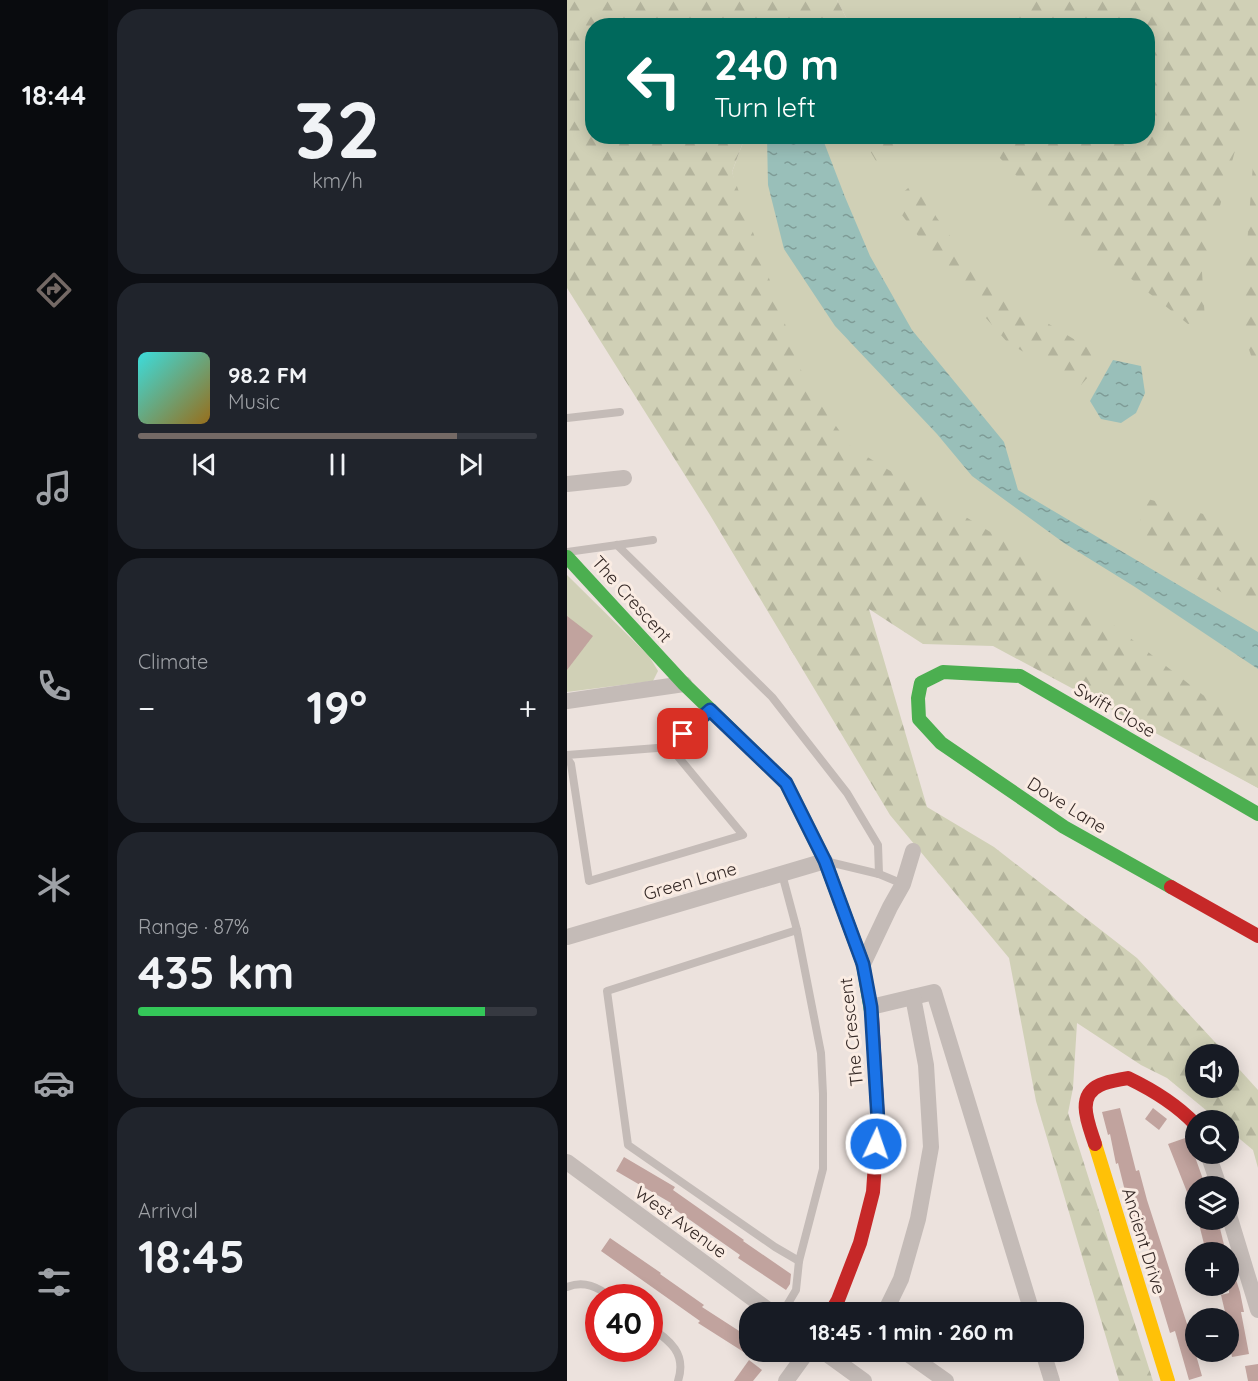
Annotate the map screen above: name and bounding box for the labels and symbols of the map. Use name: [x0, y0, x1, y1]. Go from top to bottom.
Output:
street label: The Crescent: [587, 551, 677, 647]
street label: Swift Close: [1070, 677, 1160, 743]
pin: [657, 708, 708, 759]
street label: Dove Lane: [1023, 772, 1111, 838]
street label: Green Lane: [641, 857, 739, 905]
street label: The Crescent: [834, 977, 868, 1087]
position arrow: [844, 1112, 908, 1176]
street label: West Avenue: [630, 1181, 732, 1263]
street label: Ancient Drive: [1117, 1185, 1171, 1297]
speed limit sign: 40: [585, 1284, 663, 1362]

